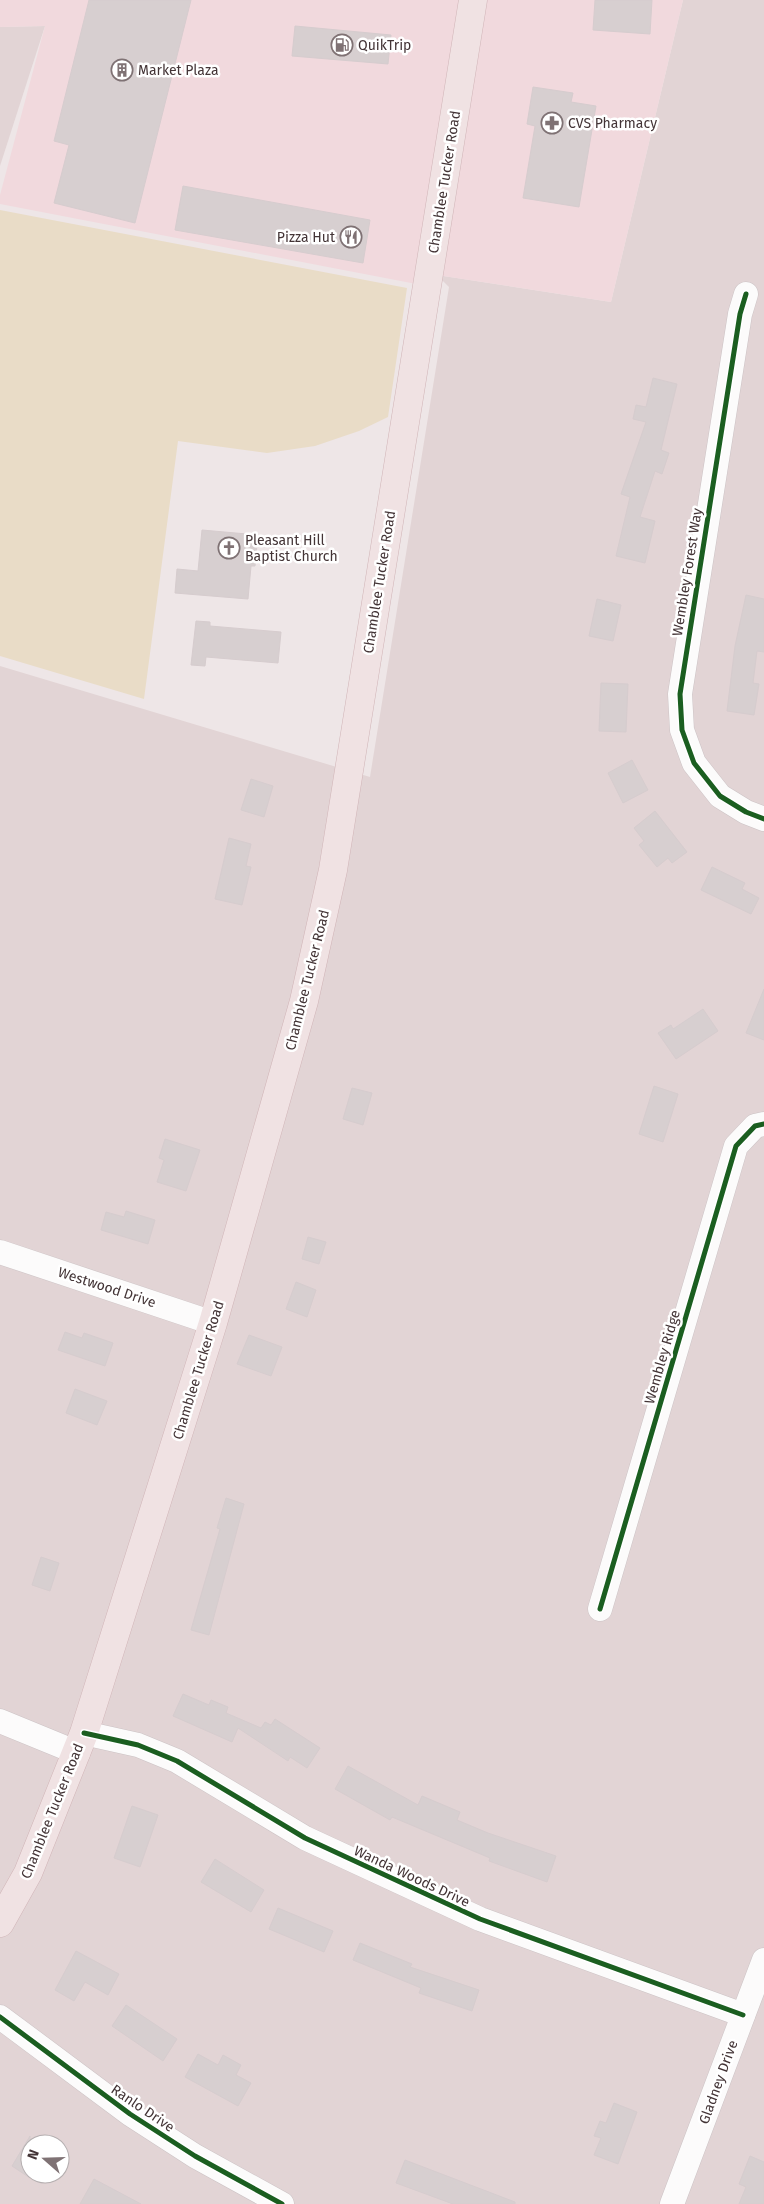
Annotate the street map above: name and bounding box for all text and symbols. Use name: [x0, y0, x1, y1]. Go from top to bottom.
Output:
fuel station icon: QuikTrip: [330, 33, 354, 57]
place label: QuikTrip: [358, 37, 411, 54]
building icon: Market Plaza: [110, 58, 134, 82]
place label: Market Plaza: [138, 62, 219, 79]
street label: Chamblee Tucker Road: [425, 109, 464, 255]
pharmacy icon: CVS Pharmacy: [540, 111, 564, 135]
place label: CVS Pharmacy: [568, 115, 657, 132]
restaurant icon: Pizza Hut: [339, 225, 363, 249]
place label: Pizza Hut: [277, 229, 336, 246]
street label: Wembley Forest Way: [669, 507, 706, 637]
street label: Chamblee Tucker Road: [360, 509, 399, 655]
place label: Pleasant Hill Baptist Church: [245, 532, 338, 565]
church icon: Pleasant Hill Baptist Church: [217, 536, 241, 560]
street label: Chamblee Tucker Road: [282, 908, 333, 1052]
street label: Westwood Drive: [56, 1264, 158, 1311]
street label: Chamblee Tucker Road: [169, 1299, 228, 1442]
street label: Wembley Ridge: [641, 1308, 684, 1406]
street label: Chamblee Tucker Road: [18, 1741, 87, 1881]
street label: Wanda Woods Drive: [351, 1842, 472, 1911]
street label: Gladney Drive: [695, 2038, 742, 2126]
street label: Ranlo Drive: [108, 2081, 178, 2136]
north arrow: [20, 2134, 70, 2184]
text: N: [24, 2147, 43, 2162]

